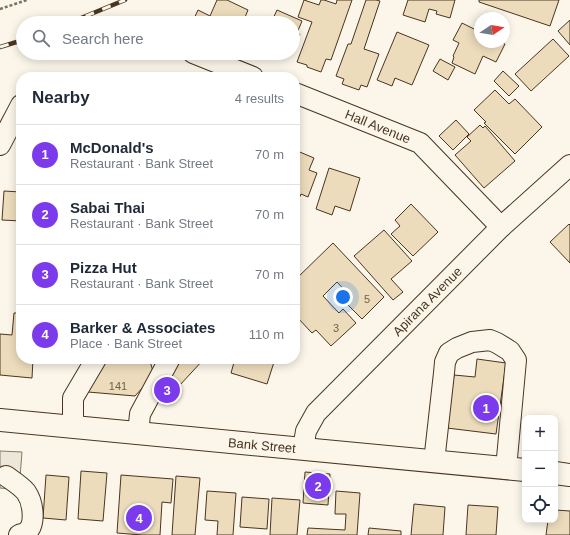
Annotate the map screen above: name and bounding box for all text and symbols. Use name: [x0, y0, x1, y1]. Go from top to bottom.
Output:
north arrow: [474, 12, 510, 48]
search box: [16, 16, 300, 60]
icon: search: [30, 27, 52, 49]
text: Search here: [62, 30, 144, 47]
text: Nearby: [32, 88, 90, 107]
text: 4 results: [235, 91, 284, 106]
street label: Hall Avenue: [343, 107, 413, 146]
text: McDonald's: [70, 139, 154, 156]
text: 1: [41, 147, 49, 162]
text: 70 m: [255, 147, 284, 162]
text: Restaurant · Bank Street: [70, 156, 213, 171]
text: Sabai Thai: [70, 199, 145, 216]
text: 2: [41, 207, 49, 222]
text: 70 m: [255, 207, 284, 222]
text: Restaurant · Bank Street: [70, 216, 213, 231]
text: Pizza Hut: [70, 259, 137, 276]
street label: Apirana Avenue: [390, 264, 465, 339]
text: 3: [41, 267, 49, 282]
text: 70 m: [255, 267, 284, 282]
text: Restaurant · Bank Street: [70, 276, 213, 291]
your location: [333, 287, 353, 307]
house number: 5: [364, 293, 370, 305]
text: Barker & Associates: [70, 319, 215, 336]
house number: 3: [333, 322, 339, 334]
text: 4: [41, 327, 49, 342]
text: 110 m: [249, 327, 284, 342]
text: Place · Bank Street: [70, 336, 182, 351]
pin: 3: [154, 375, 180, 405]
house number: 141: [109, 380, 127, 392]
pin: 1: [473, 393, 499, 423]
map controls: [522, 415, 558, 523]
button: +: [522, 415, 558, 451]
street label: Bank Street: [227, 435, 297, 456]
button: −: [522, 451, 558, 487]
pin: 2: [305, 471, 331, 501]
button: locate: [522, 487, 558, 523]
pin: 4: [126, 503, 152, 533]

